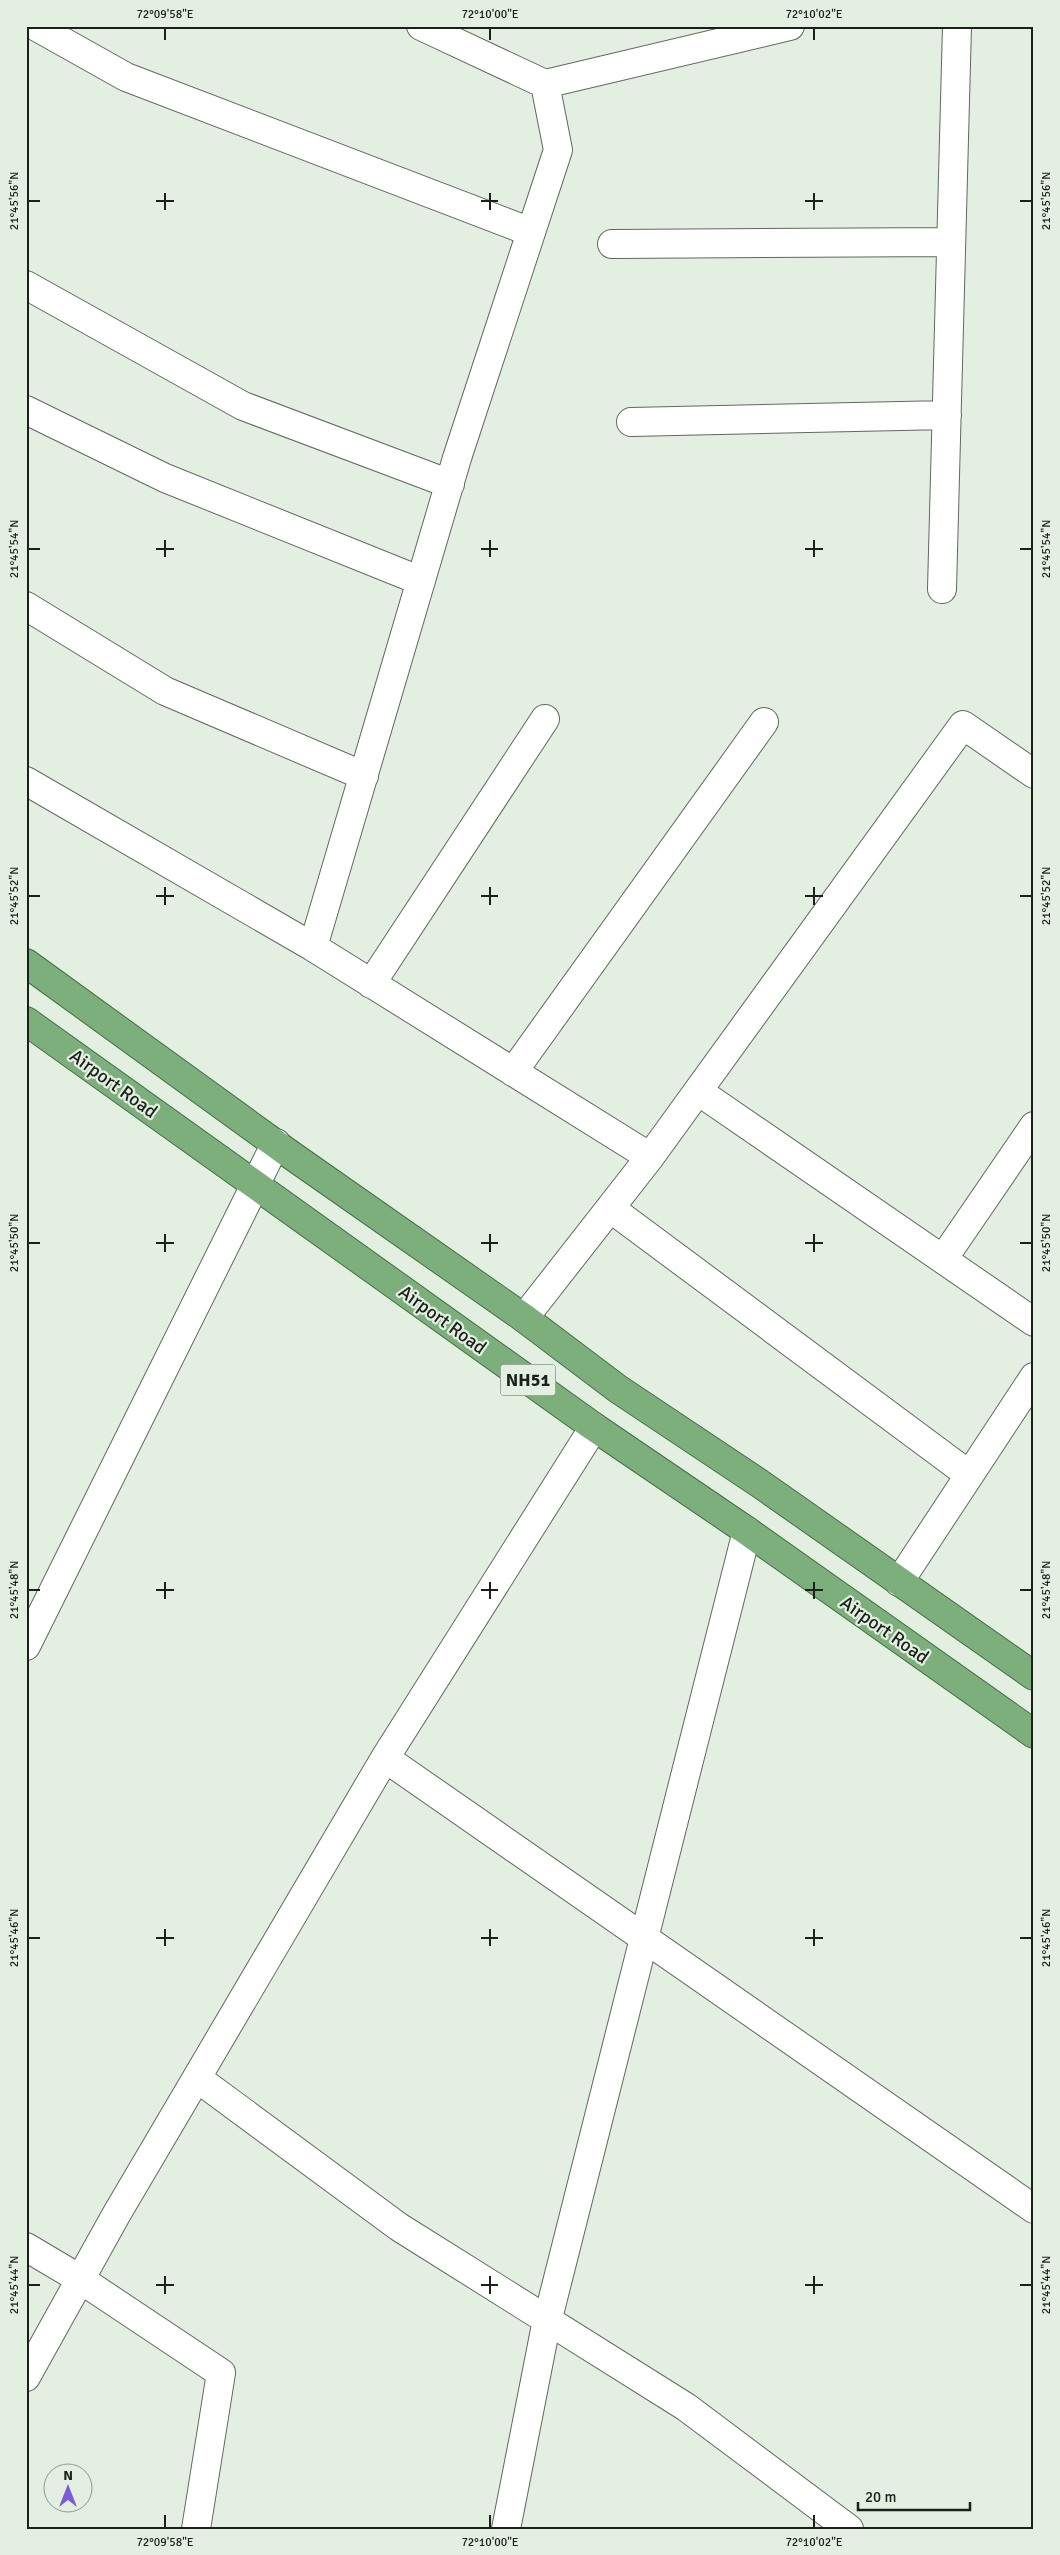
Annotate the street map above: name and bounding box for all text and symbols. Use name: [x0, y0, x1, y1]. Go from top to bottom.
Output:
text: 72°09'58"E: [136, 7, 194, 22]
text: 72°10'00"E: [461, 7, 519, 22]
text: 72°10'02"E: [785, 7, 843, 22]
text: 21°45'56"N: [7, 172, 22, 230]
text: 21°45'56"N: [1039, 172, 1054, 230]
text: 21°45'54"N: [7, 520, 22, 578]
text: 21°45'54"N: [1039, 520, 1054, 578]
text: 21°45'52"N: [7, 867, 22, 925]
text: 21°45'52"N: [1039, 867, 1054, 925]
street label: Airport Road: [65, 1044, 162, 1124]
text: 21°45'50"N: [7, 1214, 22, 1272]
text: 21°45'50"N: [1039, 1214, 1054, 1272]
street label: Airport Road: [394, 1280, 491, 1360]
road number: NH51: [500, 1364, 556, 1396]
text: 21°45'48"N: [7, 1561, 22, 1619]
text: 21°45'48"N: [1039, 1561, 1054, 1619]
street label: Airport Road: [836, 1591, 933, 1669]
text: 21°45'46"N: [7, 1909, 22, 1967]
text: 21°45'46"N: [1039, 1909, 1054, 1967]
text: 21°45'44"N: [7, 2256, 22, 2314]
text: 21°45'44"N: [1039, 2256, 1054, 2314]
north arrow: [42, 2462, 92, 2512]
text: N: [63, 2467, 73, 2484]
scale bar: [858, 2480, 970, 2512]
text: 20 m: [865, 2488, 896, 2506]
text: 72°09'58"E: [136, 2535, 194, 2550]
text: 72°10'00"E: [461, 2535, 519, 2550]
text: 72°10'02"E: [785, 2535, 843, 2550]

